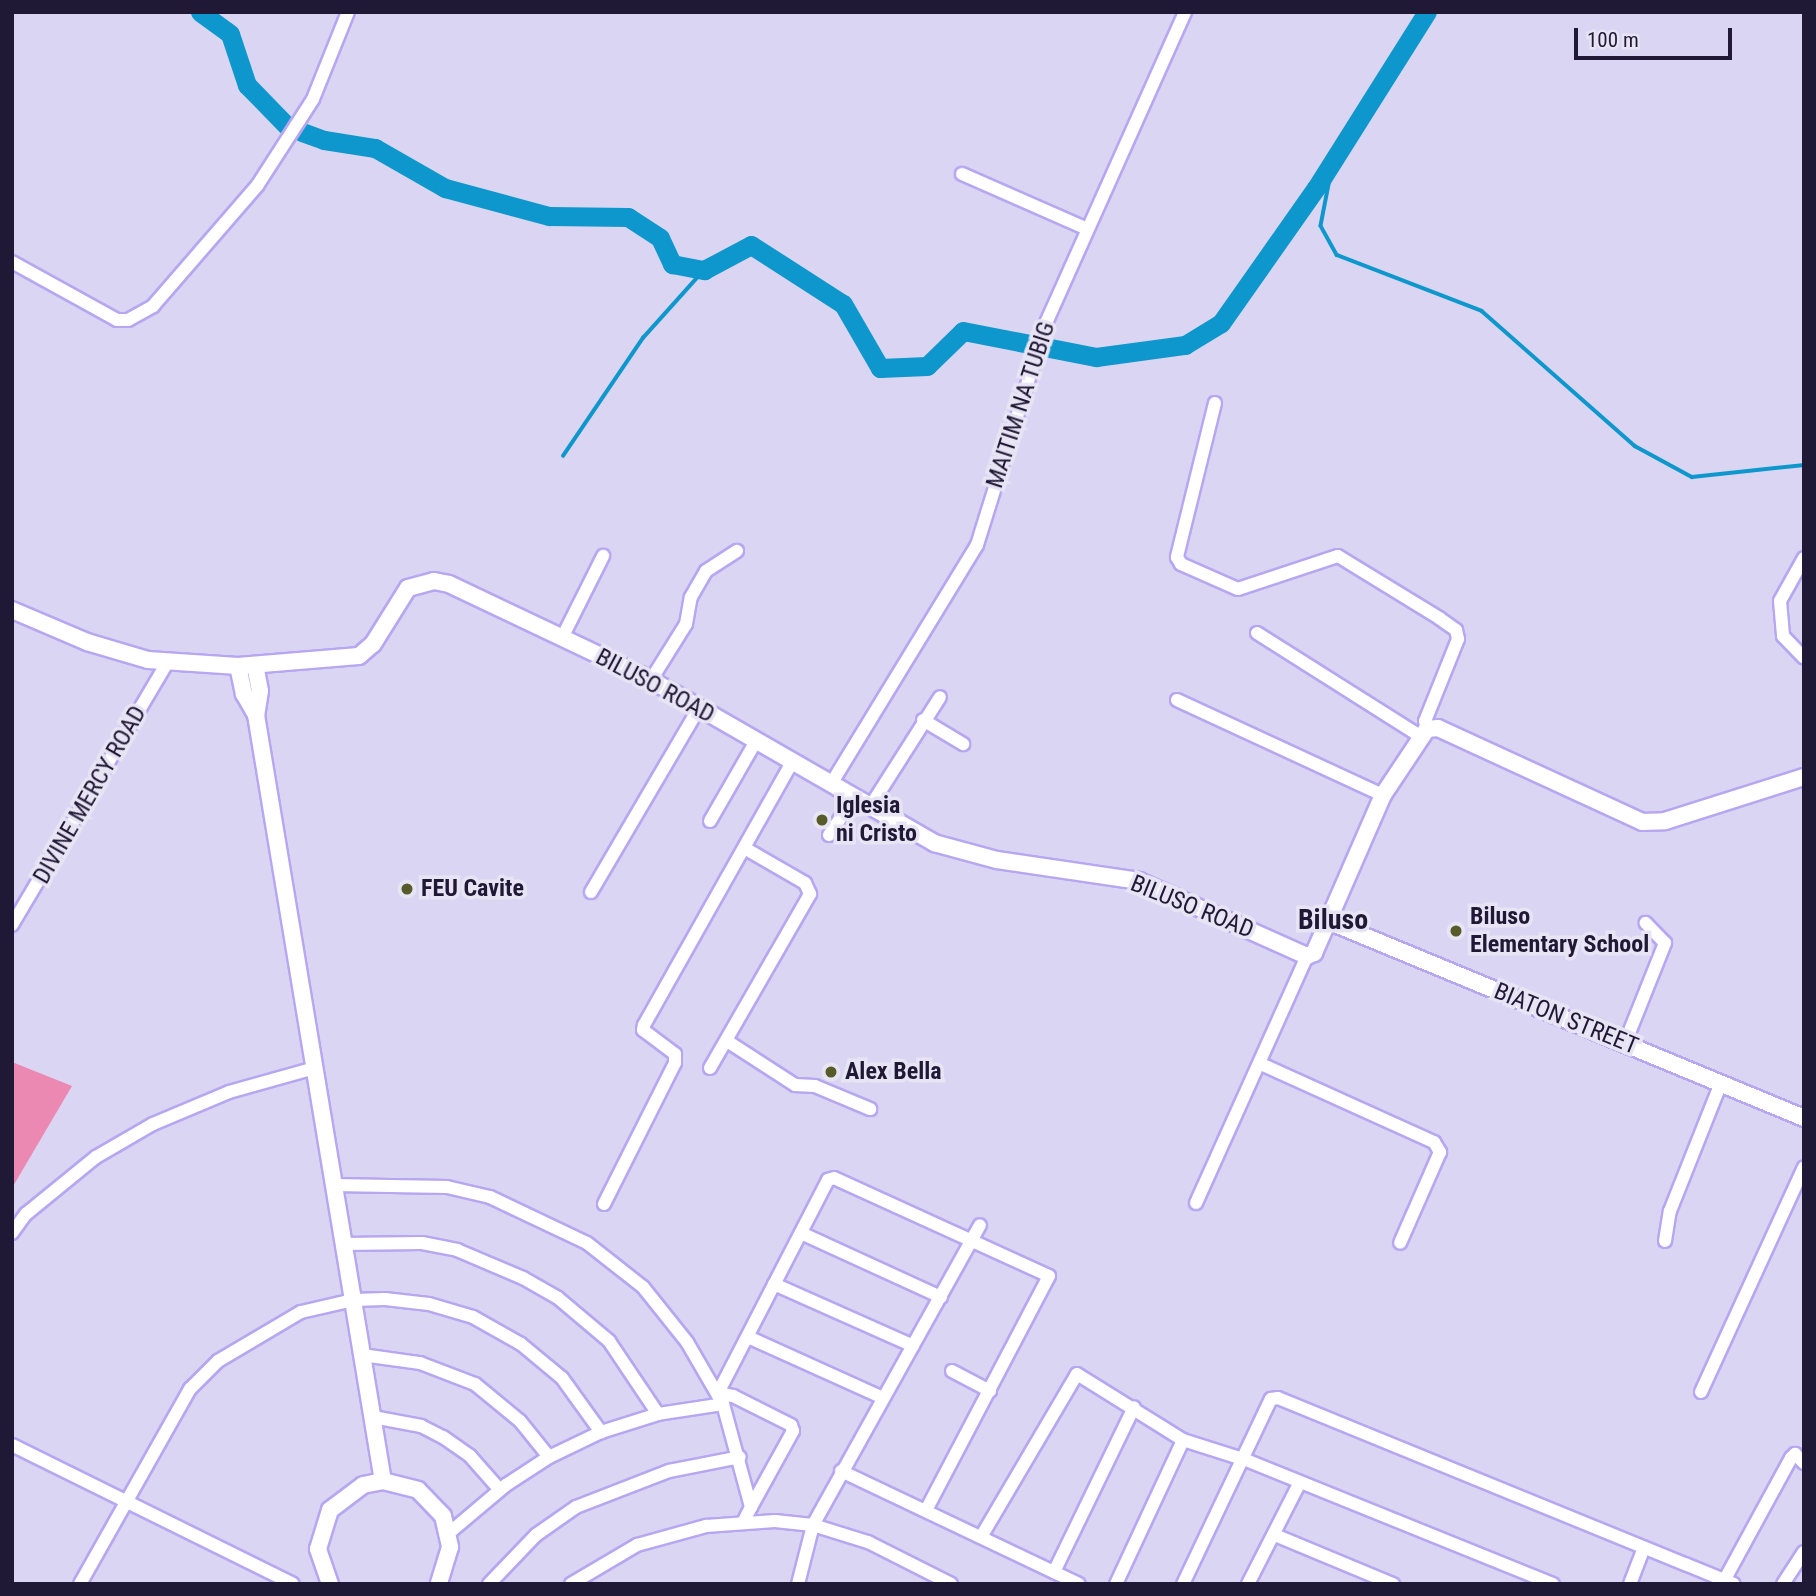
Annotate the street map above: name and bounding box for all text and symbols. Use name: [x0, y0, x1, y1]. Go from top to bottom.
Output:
scale bar: [1578, 14, 1736, 58]
text: 100 m: [1587, 28, 1639, 52]
street label: MAITIM NA TUBIG: [980, 318, 1062, 492]
street label: BILUSO ROAD: [591, 643, 719, 729]
street label: DIVINE MERCY ROAD: [27, 701, 153, 889]
place label: Iglesia ni Cristo: [836, 792, 917, 848]
marker: Iglesia ni Cristo: [814, 812, 830, 828]
street label: BILUSO ROAD: [1126, 869, 1258, 945]
place label: FEU Cavite: [421, 875, 524, 903]
marker: FEU Cavite: [399, 881, 415, 897]
district label: Biluso: [1298, 903, 1368, 937]
place label: Biluso Elementary School: [1470, 903, 1649, 959]
marker: Biluso Elementary School: [1448, 923, 1464, 939]
street label: BIATON STREET: [1490, 977, 1642, 1061]
place label: Alex Bella: [845, 1058, 942, 1086]
marker: Alex Bella: [823, 1064, 839, 1080]

